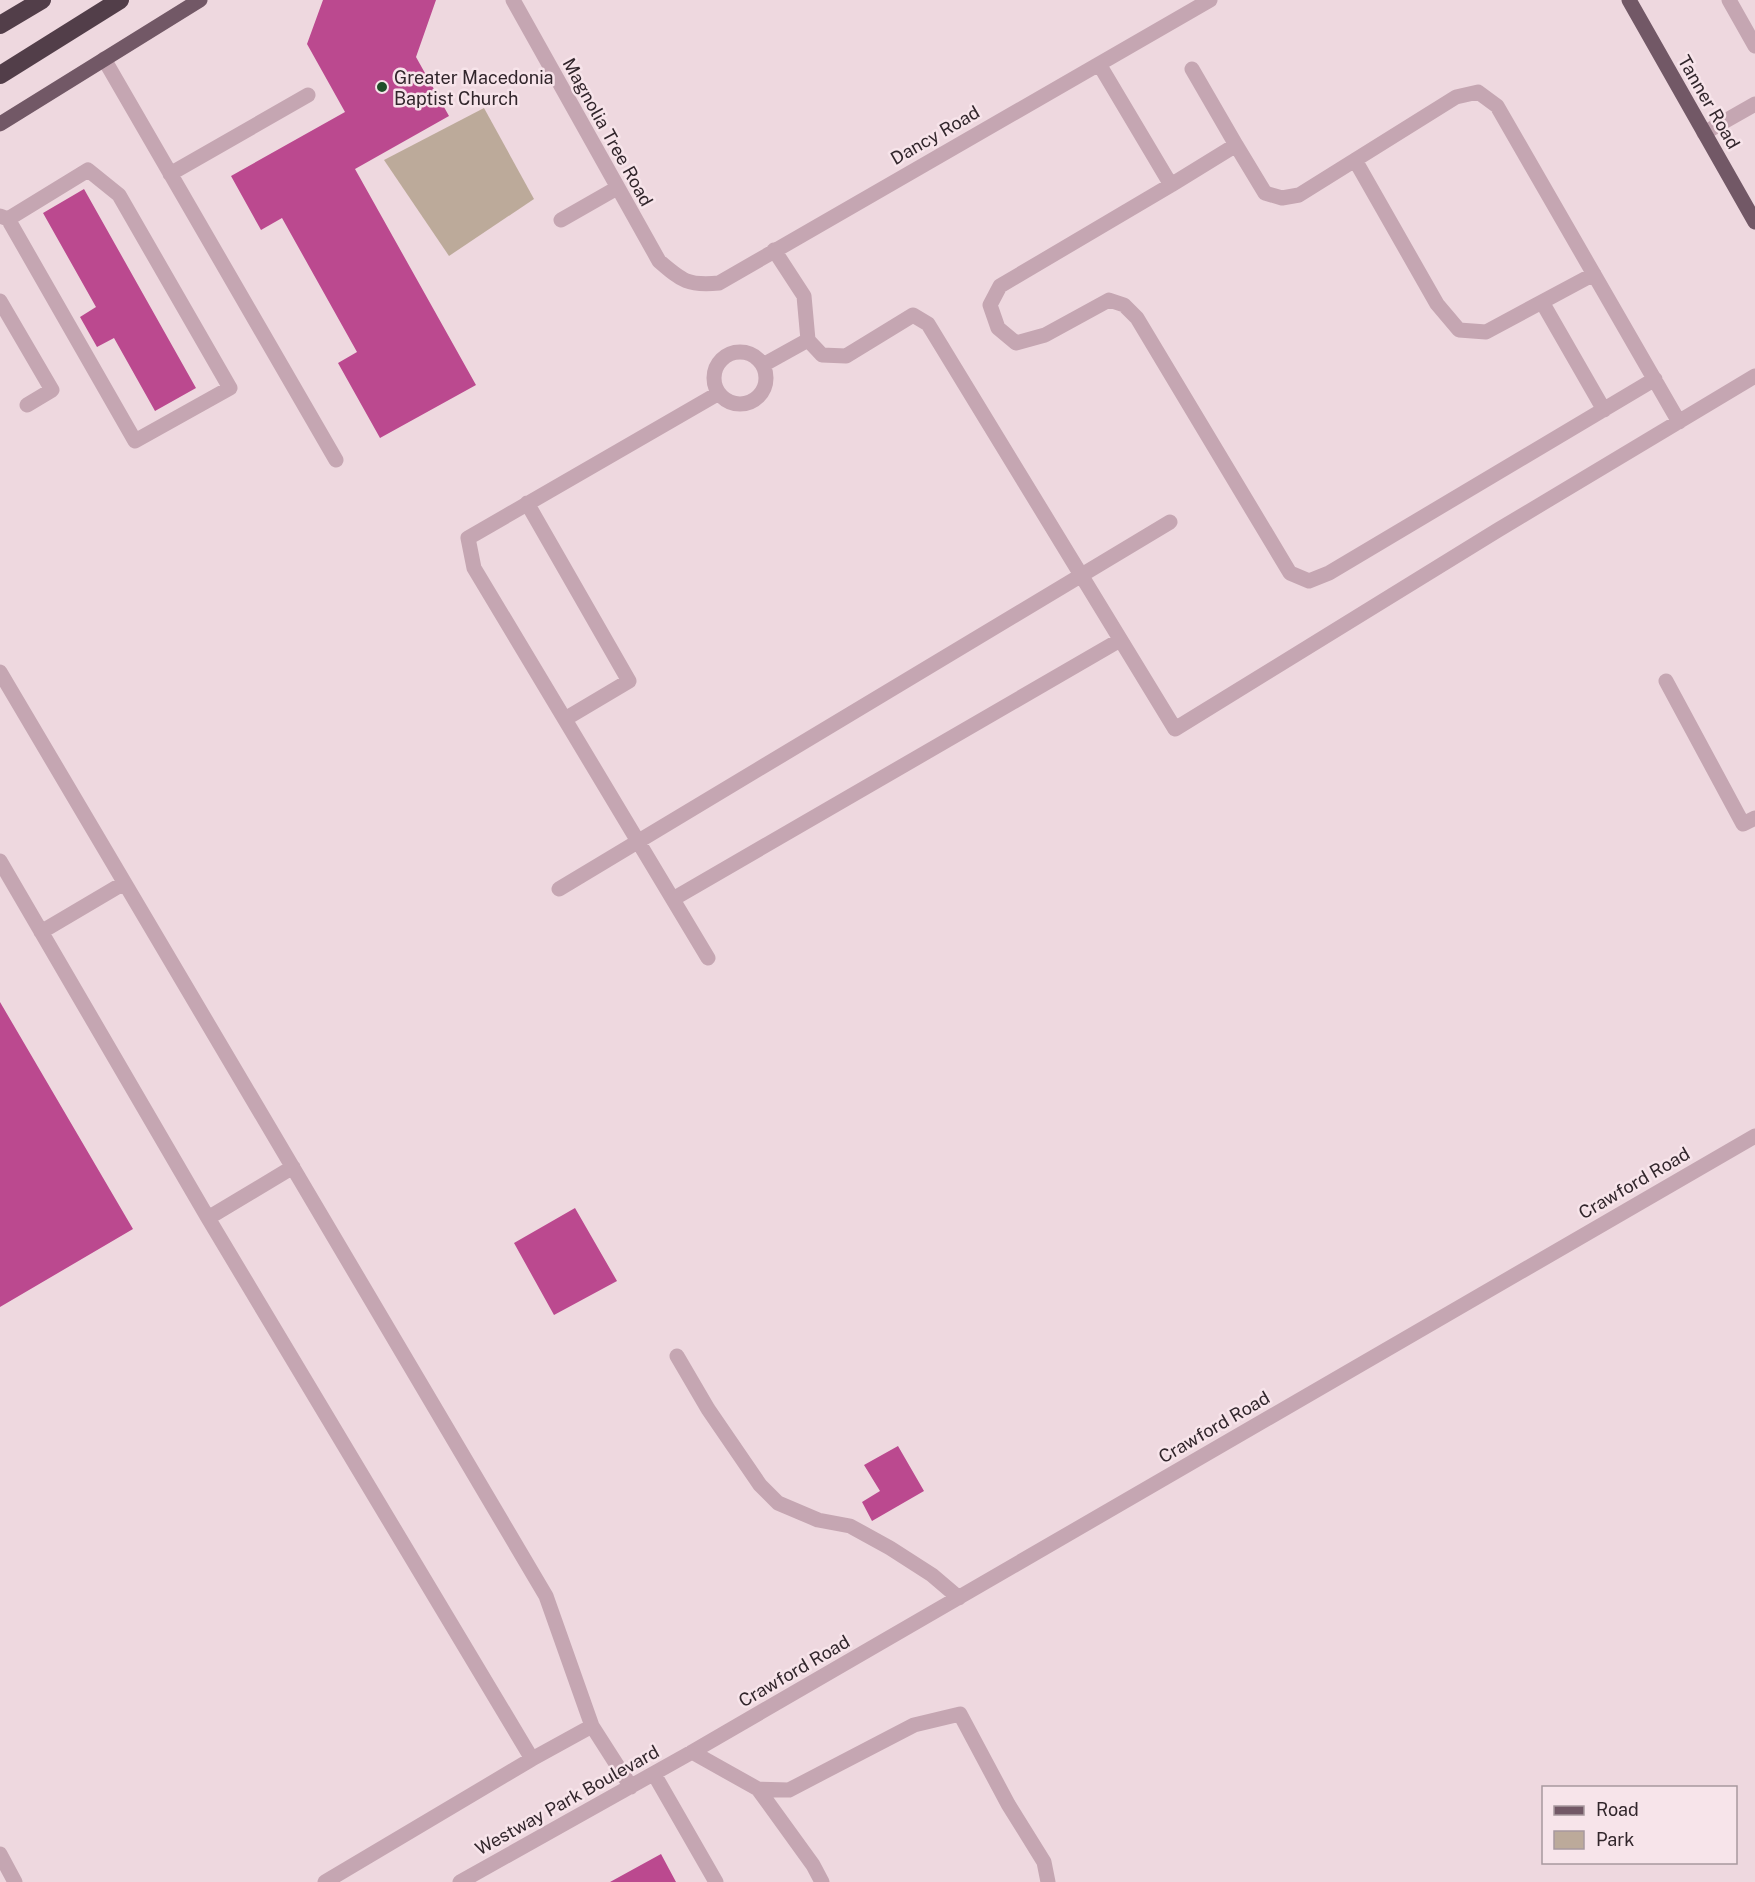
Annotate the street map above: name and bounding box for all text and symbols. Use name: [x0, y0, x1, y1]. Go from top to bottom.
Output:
street label: Tanner Road: [1674, 51, 1744, 153]
street label: Magnolia Tree Road: [559, 54, 657, 210]
place label: Greater Macedonia Baptist Church: [394, 67, 554, 109]
marker: Greater Macedonia Baptist Church: [375, 80, 389, 94]
street label: Dancy Road: [887, 101, 983, 169]
street label: Crawford Road: [1575, 1143, 1693, 1223]
street label: Crawford Road: [1155, 1387, 1273, 1467]
street label: Crawford Road: [735, 1631, 853, 1711]
street label: Westway Park Boulevard: [471, 1741, 663, 1859]
legend: [1542, 1786, 1737, 1864]
text: Road: [1596, 1799, 1639, 1820]
text: Park: [1596, 1829, 1634, 1850]

